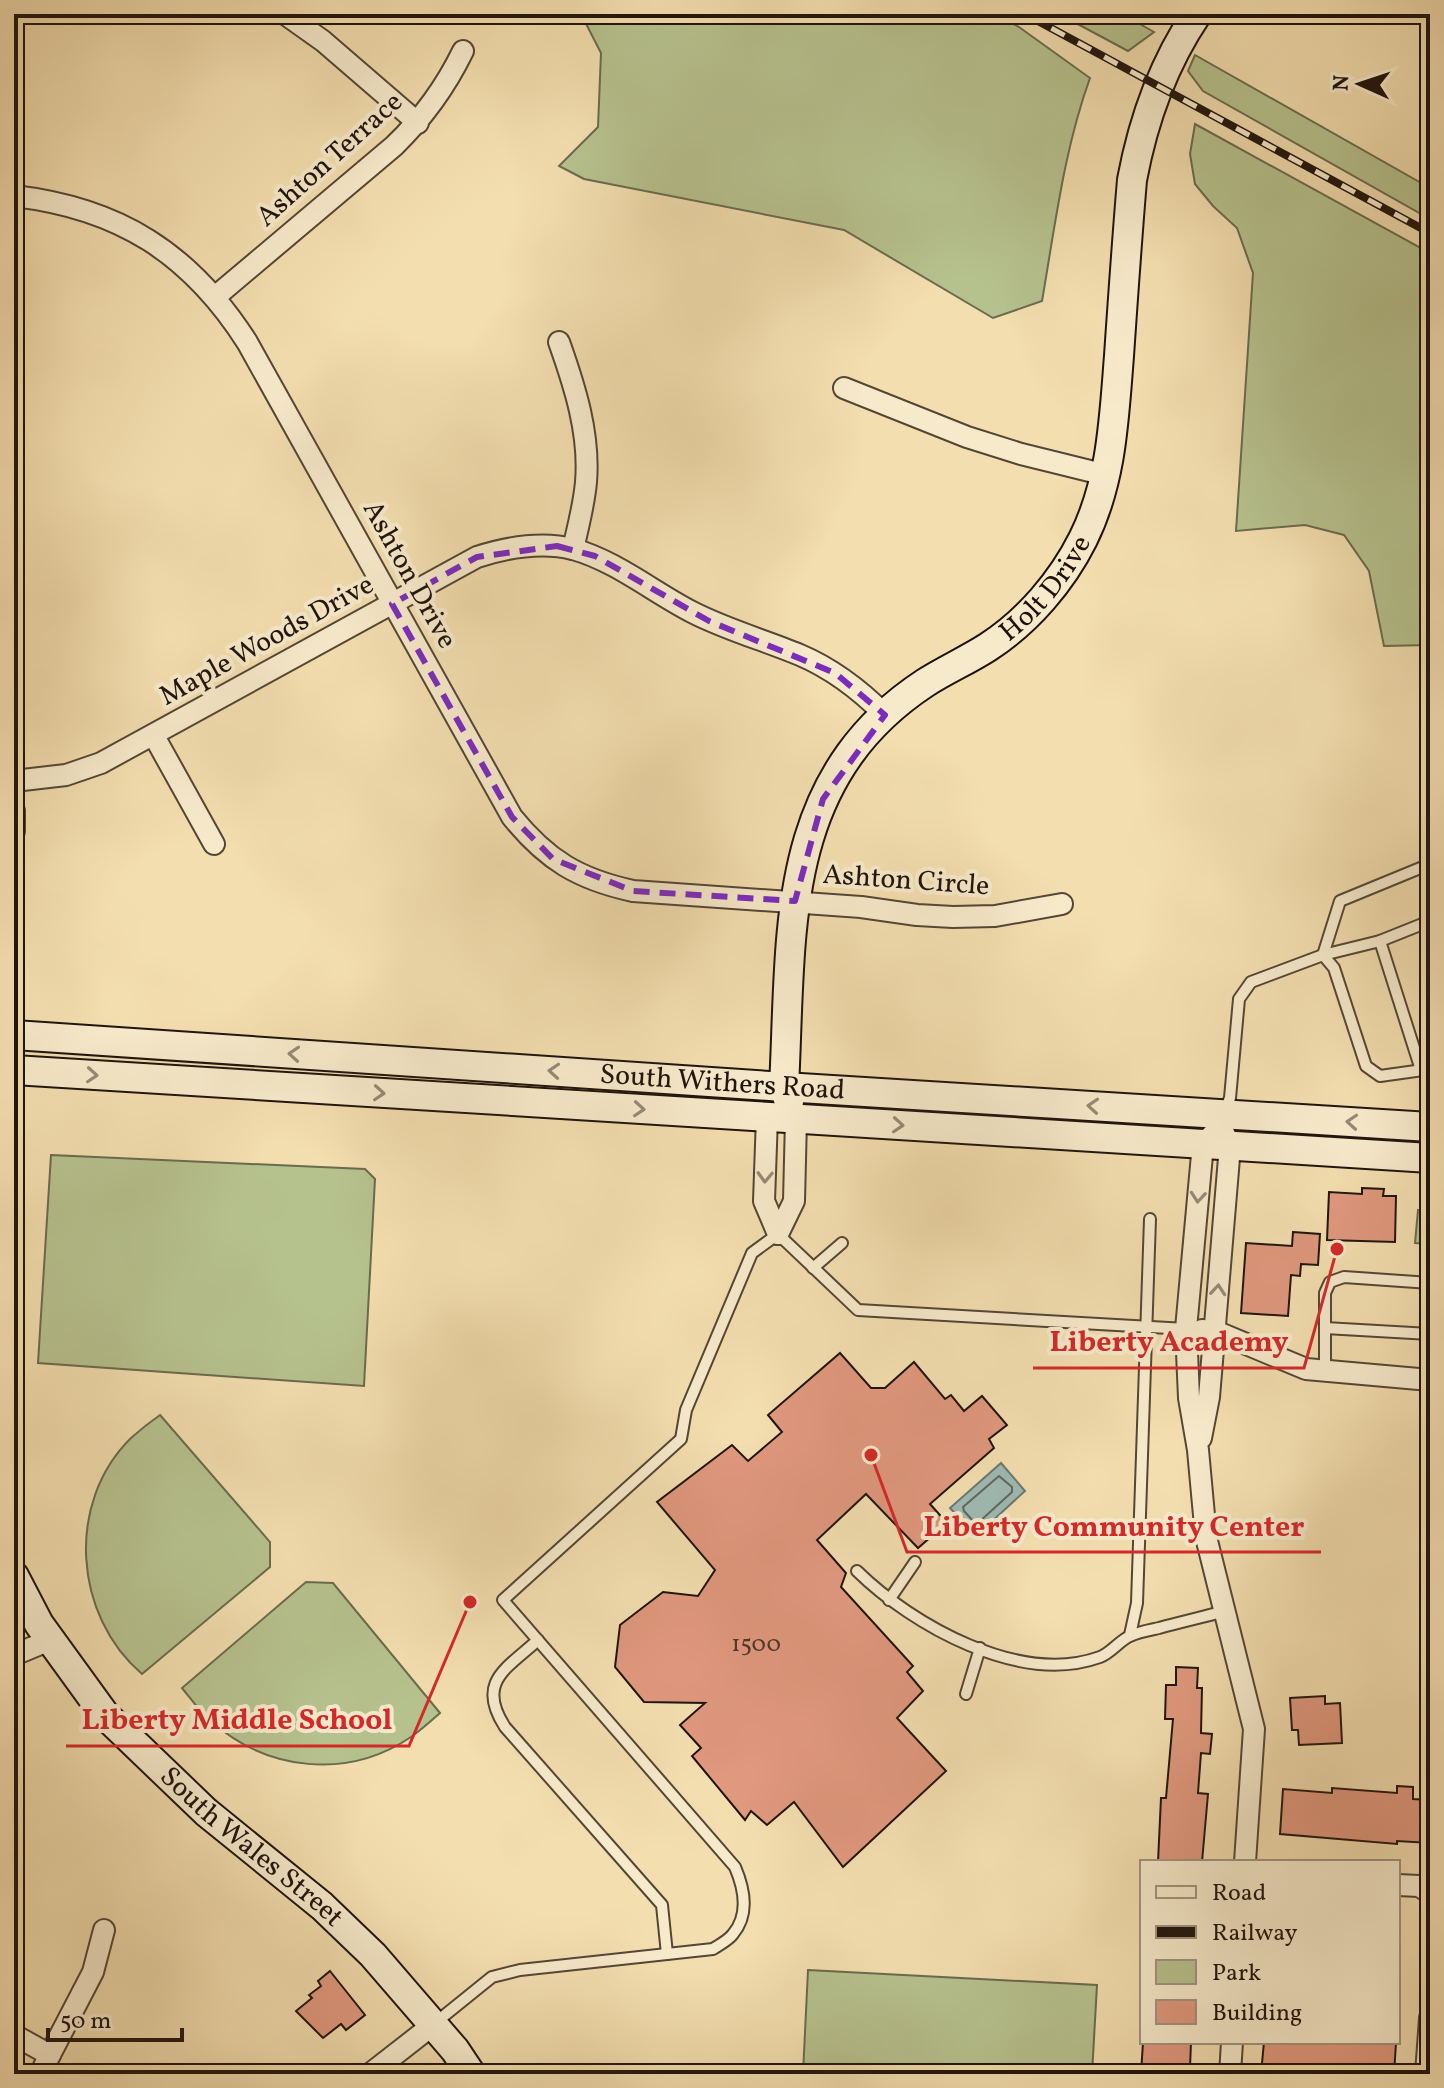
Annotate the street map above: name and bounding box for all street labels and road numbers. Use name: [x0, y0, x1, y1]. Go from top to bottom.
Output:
street label: Ashton Terrace: [248, 84, 412, 236]
street label: Ashton Drive: [352, 494, 466, 656]
street label: Holt Drive: [991, 529, 1101, 651]
street label: Maple Woods Drive: [153, 566, 381, 716]
street label: Ashton Circle: [821, 856, 991, 906]
street label: South Withers Road: [599, 1055, 846, 1110]
street label: South Wales Street: [151, 1758, 352, 1936]

